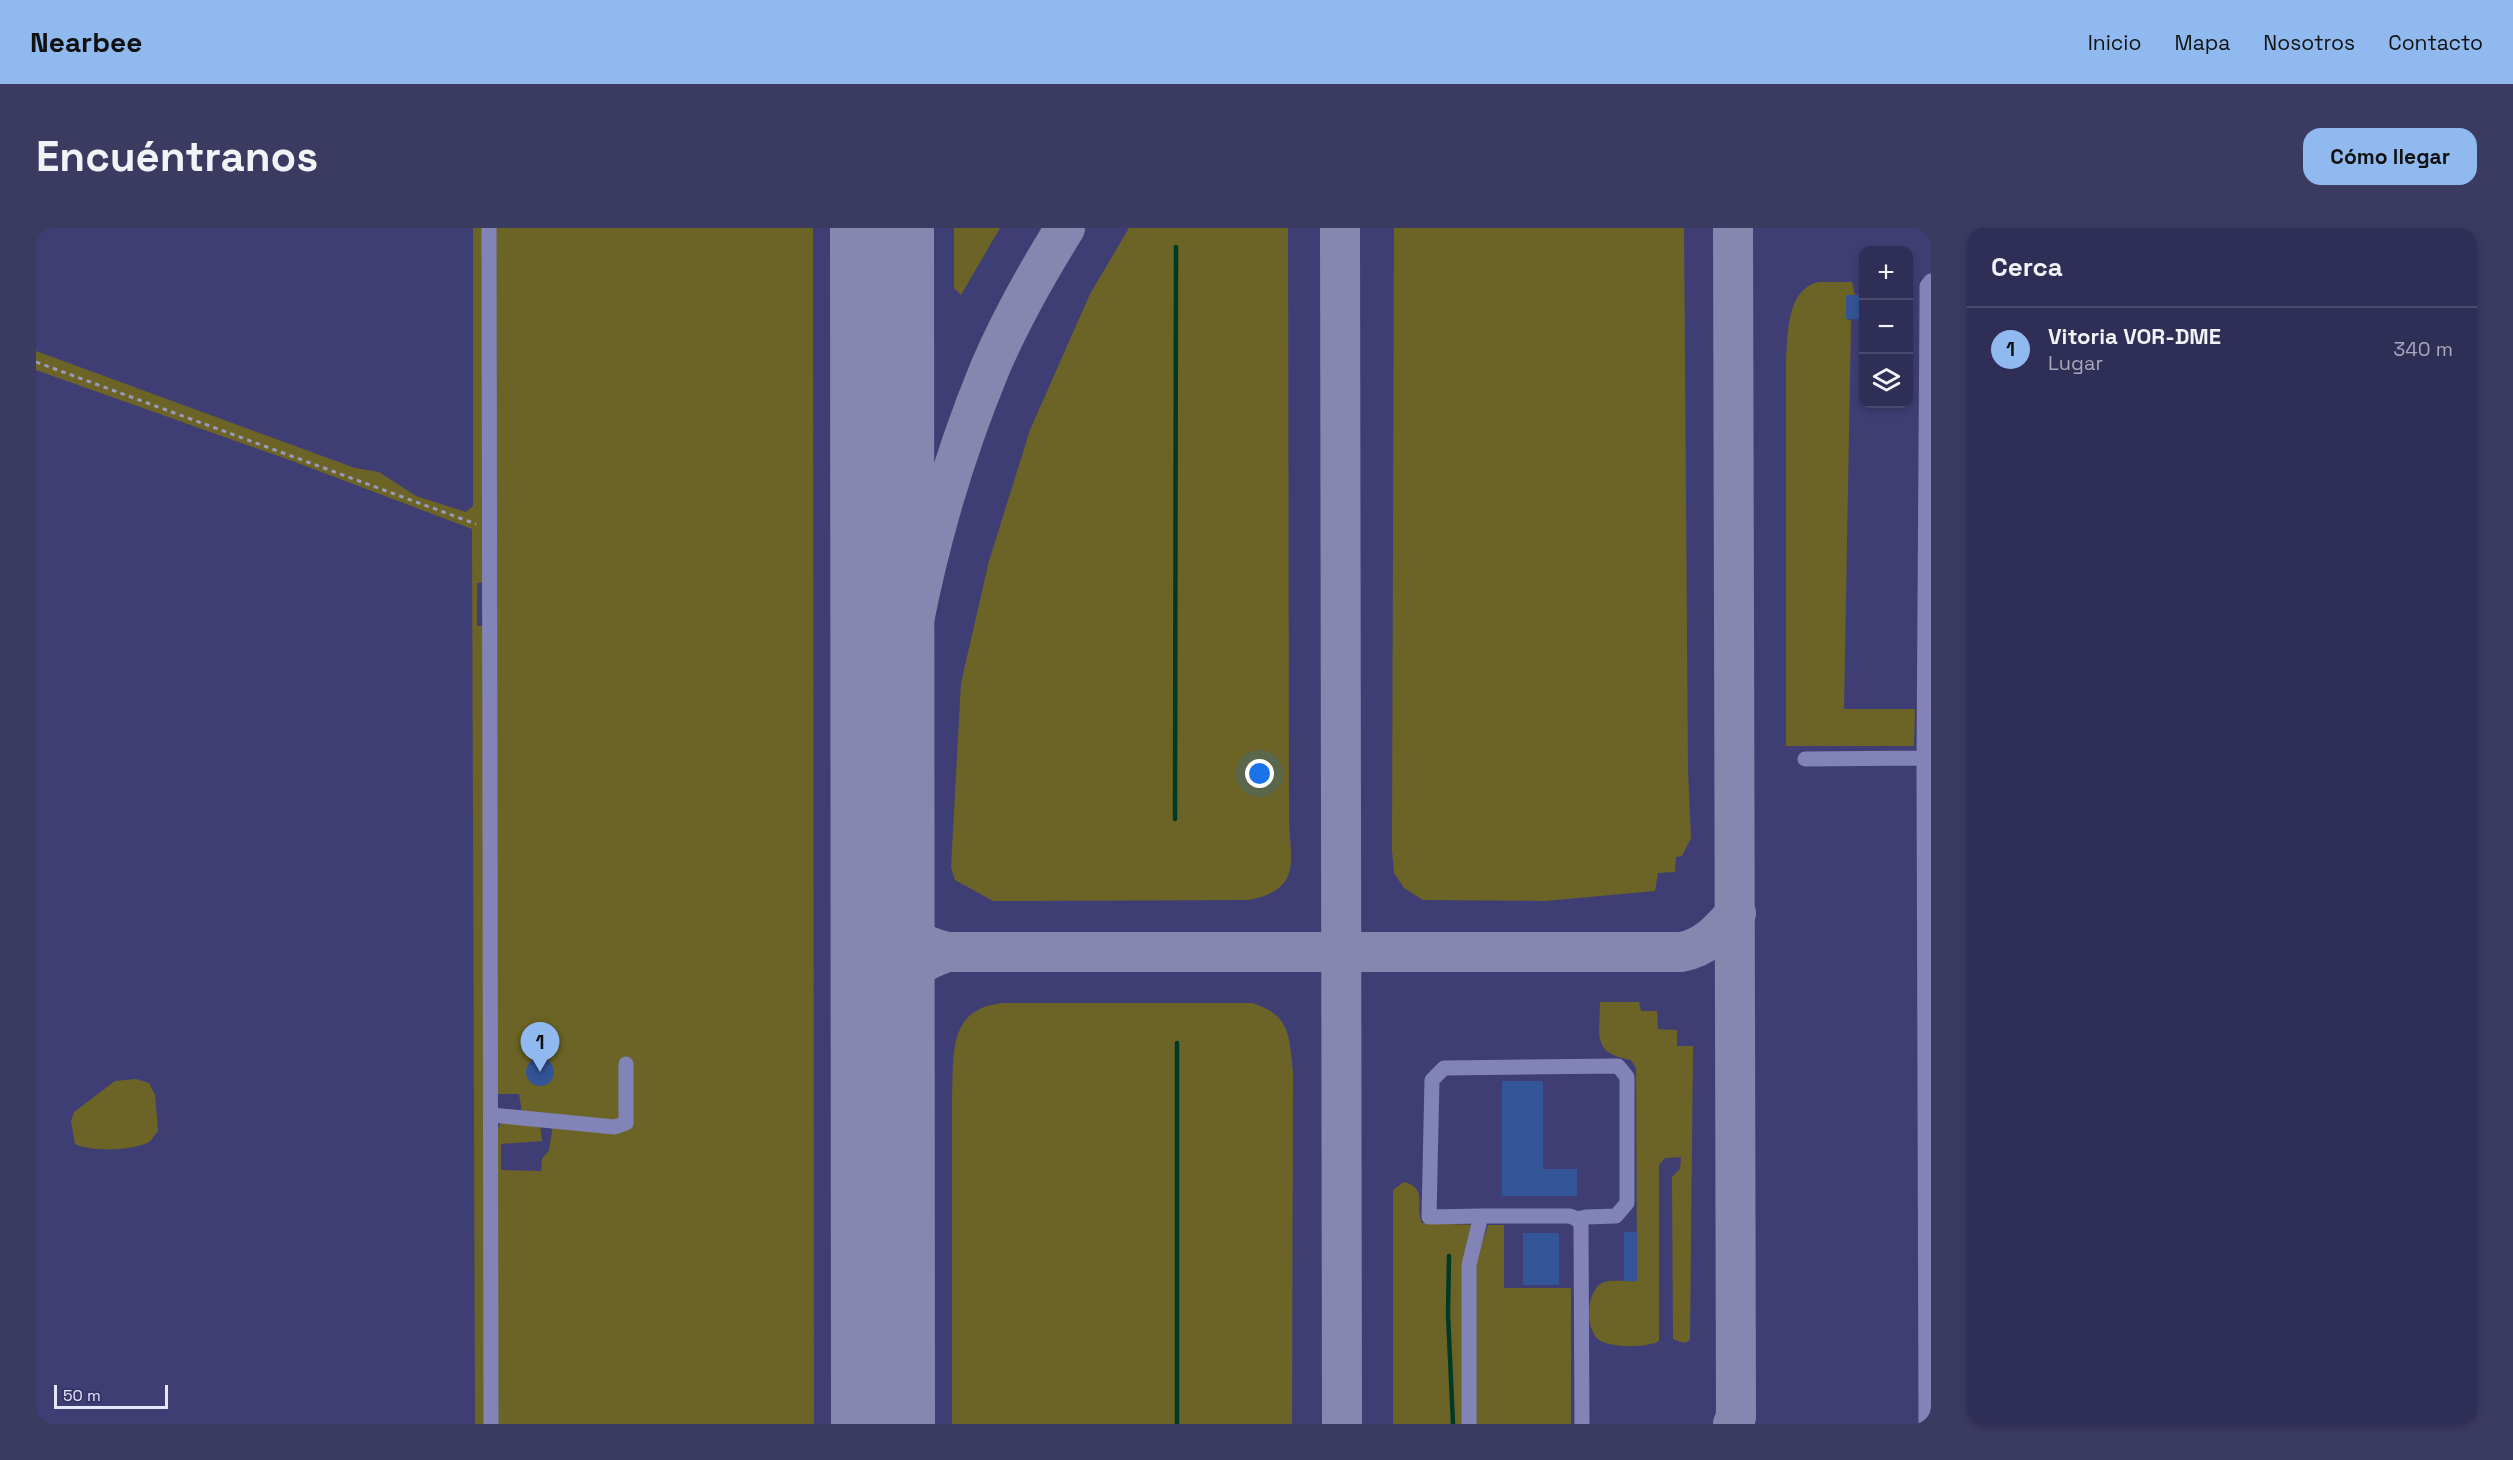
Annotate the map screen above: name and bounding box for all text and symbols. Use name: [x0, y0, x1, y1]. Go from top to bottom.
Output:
text: Nearbee: [30, 24, 142, 60]
text: Inicio: [2088, 29, 2142, 56]
text: Mapa: [2175, 29, 2230, 56]
text: Nosotros: [2263, 29, 2355, 56]
text: Contacto: [2388, 29, 2483, 56]
button: Cómo llegar: [2303, 128, 2477, 185]
text: Encuéntranos: [36, 130, 318, 183]
map controls: [1859, 246, 1913, 408]
button: +: [1859, 246, 1913, 300]
text: Cerca: [1991, 250, 2063, 284]
button: −: [1859, 300, 1913, 354]
text: Vitoria VOR-DME: [2048, 322, 2221, 350]
text: 1: [2006, 336, 2015, 362]
text: 340 m: [2393, 336, 2453, 362]
text: Lugar: [2048, 350, 2103, 376]
button: layers: [1859, 354, 1913, 408]
your location: [1245, 759, 1274, 788]
pin: 1: [520, 1022, 560, 1072]
scale bar: [54, 1382, 168, 1410]
text: 50 m: [63, 1385, 101, 1406]

